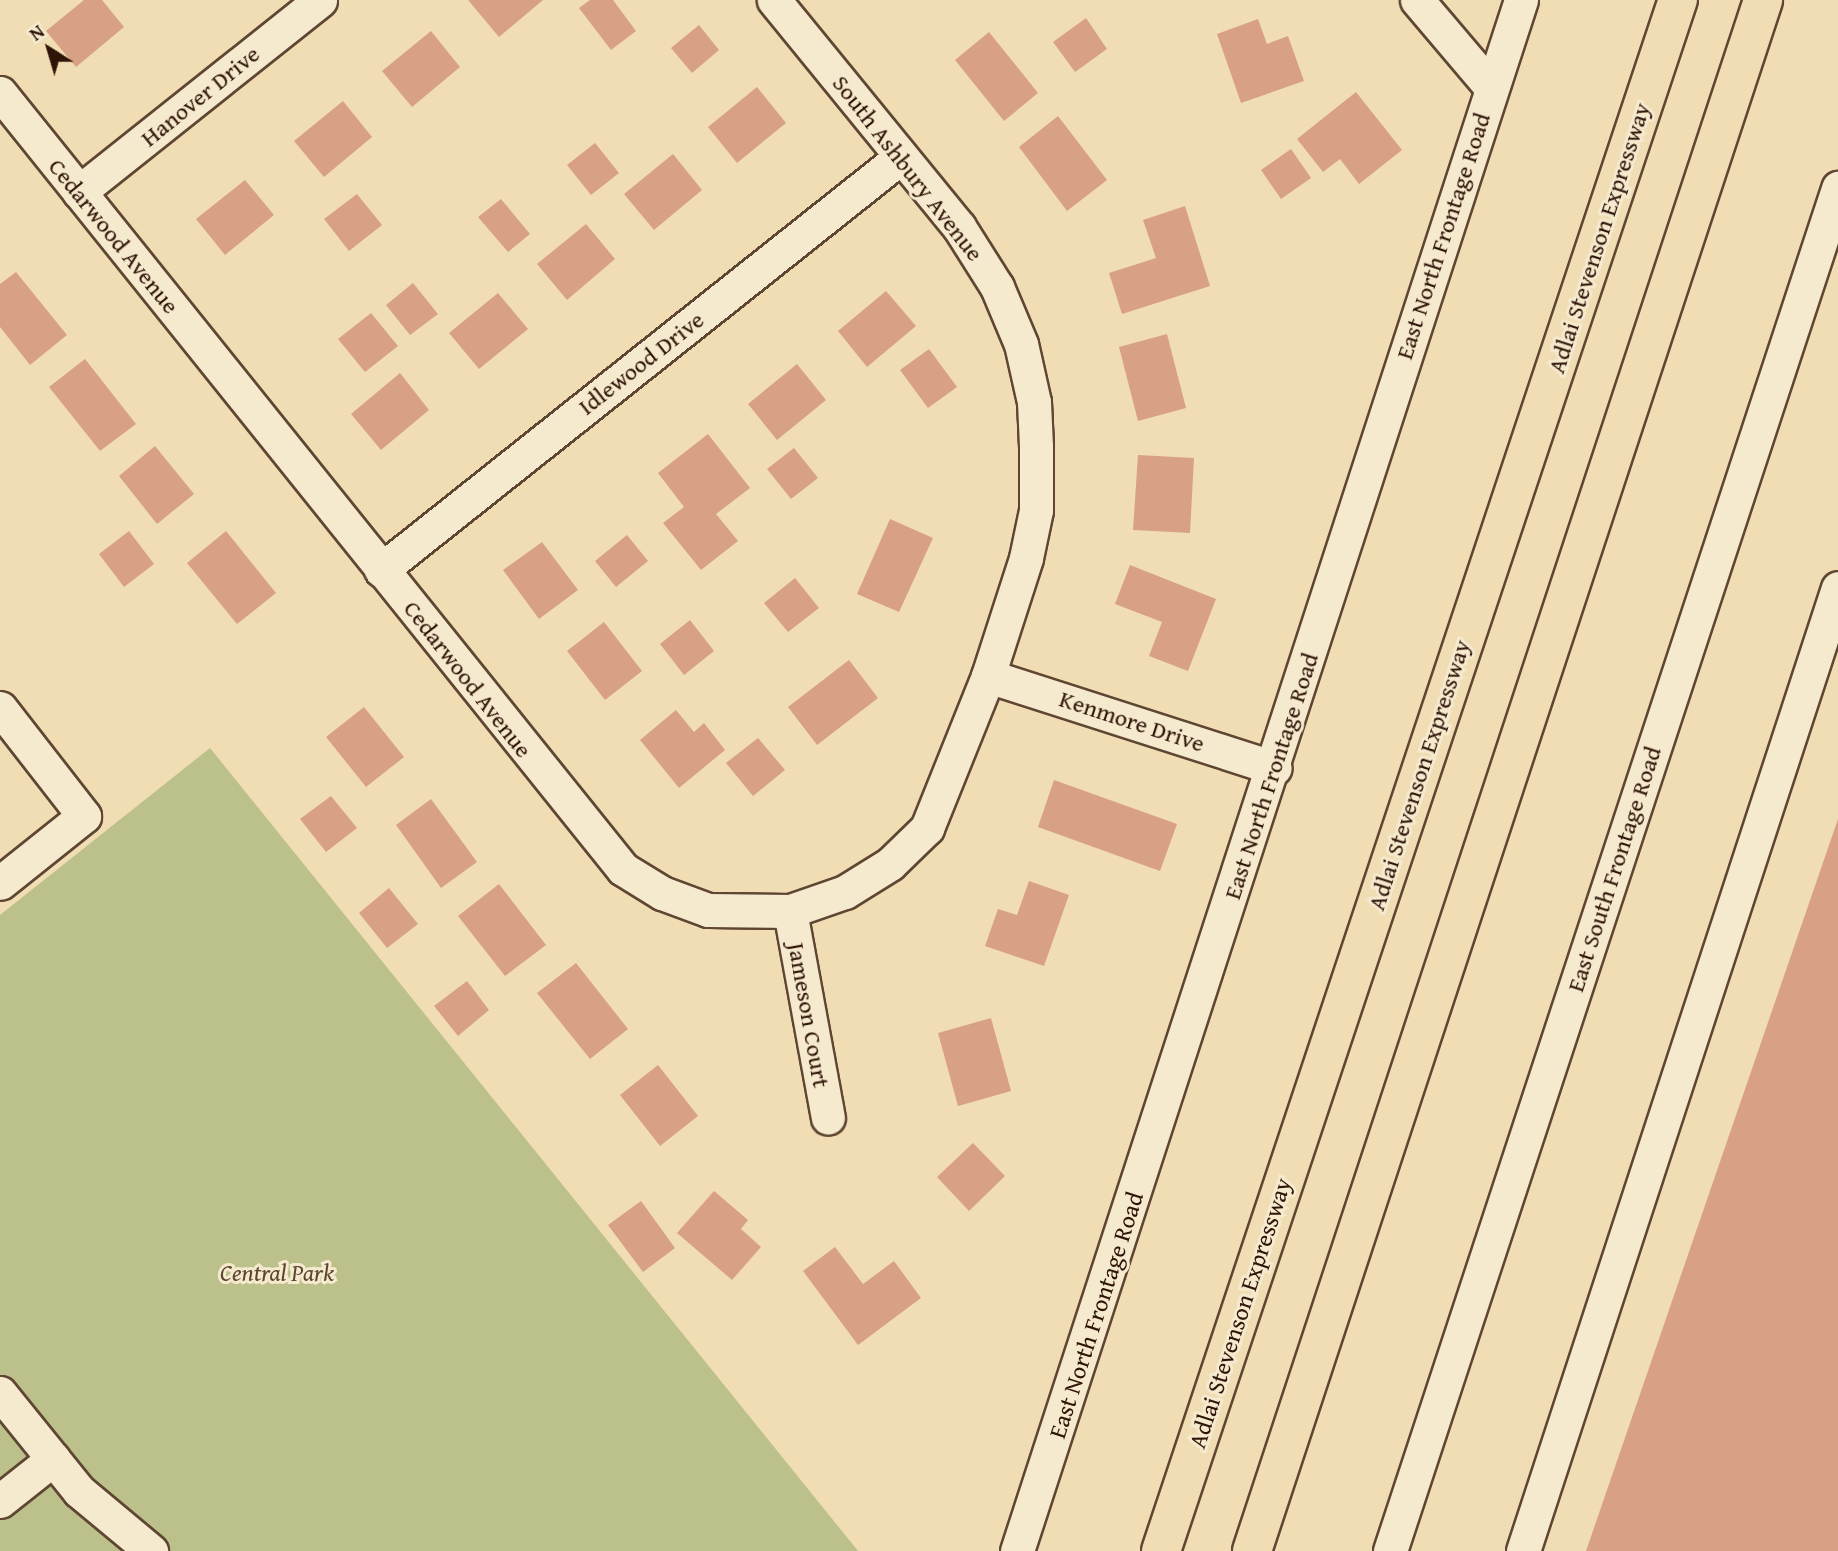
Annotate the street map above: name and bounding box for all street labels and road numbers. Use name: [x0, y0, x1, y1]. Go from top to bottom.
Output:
street label: Hanover Drive: [135, 39, 265, 153]
street label: South Ashbury Avenue: [826, 69, 990, 267]
street label: Adlai Stevenson Expressway: [1542, 99, 1656, 377]
street label: East North Frontage Road: [1390, 109, 1496, 363]
street label: Cedarwood Avenue: [43, 153, 185, 319]
street label: Idlewood Drive: [573, 305, 709, 421]
street label: Cedarwood Avenue: [398, 595, 538, 763]
street label: Adlai Stevenson Expressway: [1362, 636, 1476, 914]
street label: East North Frontage Road: [1218, 649, 1324, 903]
street label: Kenmore Drive: [1056, 684, 1208, 758]
street label: East South Frontage Road: [1561, 743, 1667, 995]
street label: Jameson Court: [782, 940, 836, 1090]
street label: Adlai Stevenson Expressway: [1183, 1174, 1297, 1452]
street label: East North Frontage Road: [1043, 1188, 1149, 1442]

